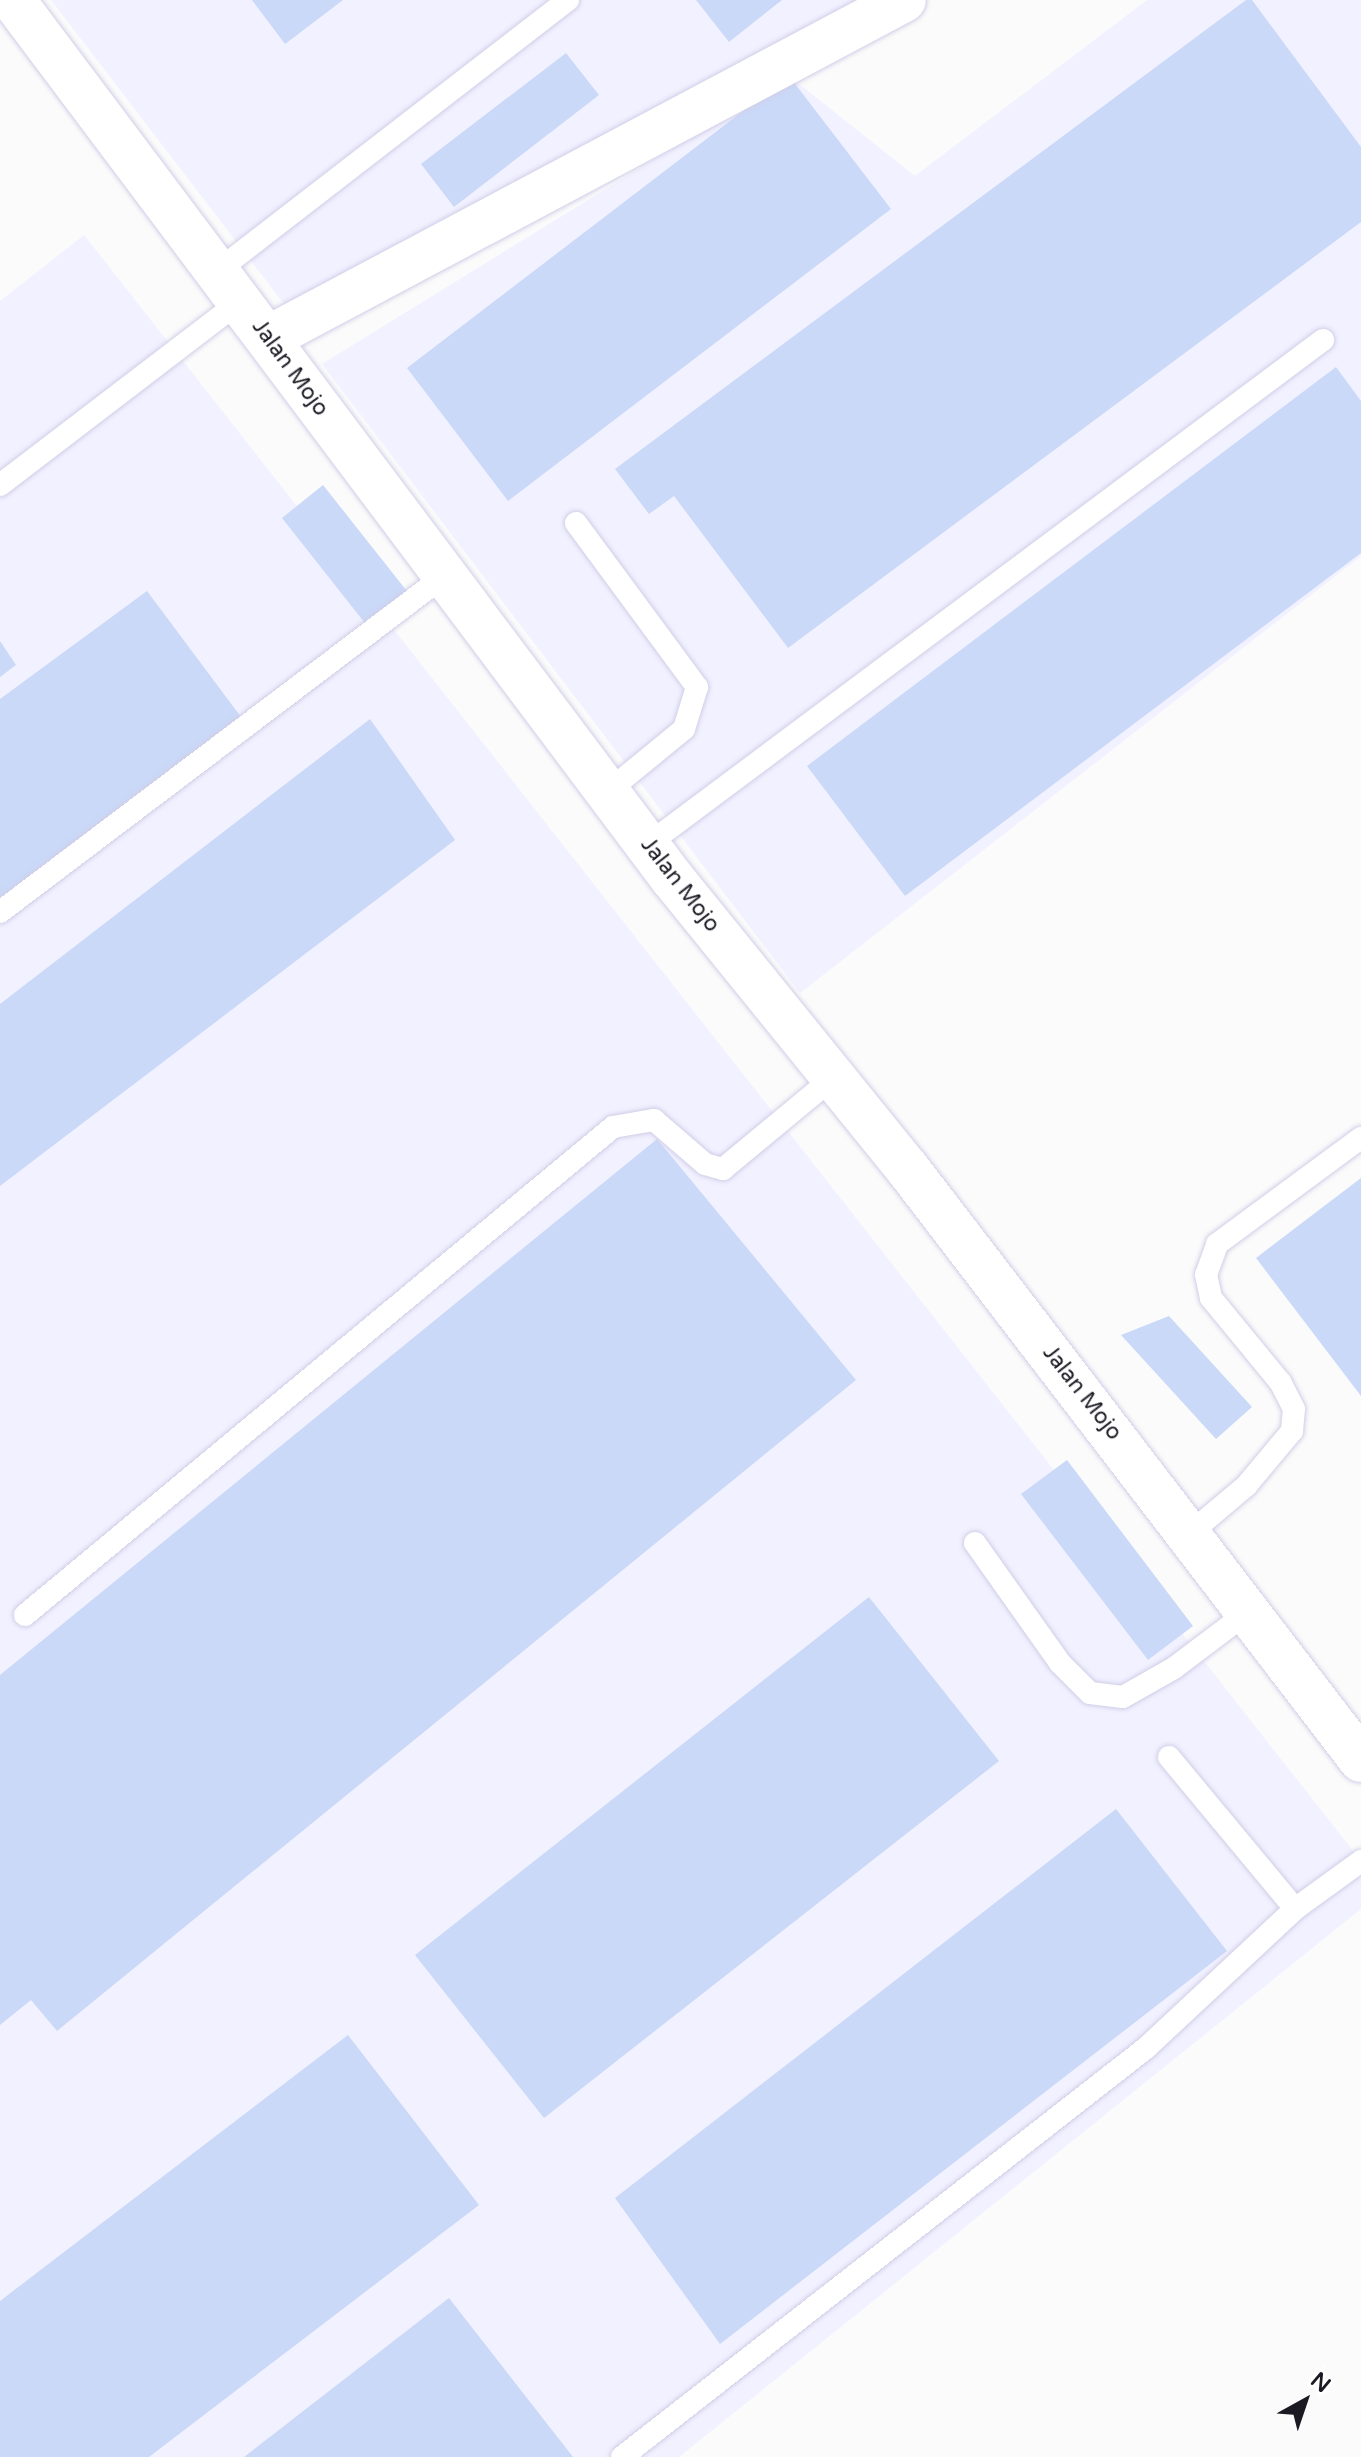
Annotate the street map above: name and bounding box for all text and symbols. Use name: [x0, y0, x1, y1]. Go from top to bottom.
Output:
street label: Jalan Mojo: [246, 315, 334, 421]
street label: Jalan Mojo: [635, 832, 725, 938]
street label: Jalan Mojo: [1037, 1340, 1127, 1446]
north arrow: [1265, 2361, 1345, 2441]
text: N: [1305, 2367, 1336, 2398]

